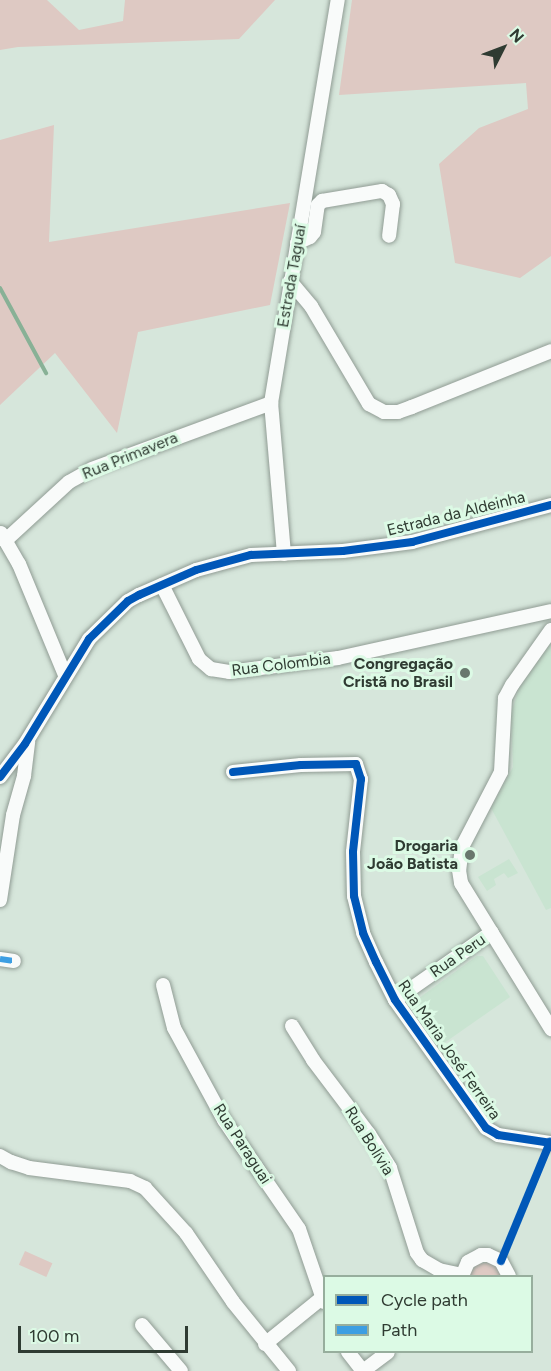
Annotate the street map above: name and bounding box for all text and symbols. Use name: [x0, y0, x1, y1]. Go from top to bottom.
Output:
north arrow: [473, 18, 533, 78]
text: N: [506, 25, 528, 47]
street label: Estrada Taguaí: [273, 223, 311, 329]
street label: Rua Primavera: [79, 428, 181, 484]
street label: Estrada da Aldeinha: [385, 488, 527, 540]
street label: Rua Colombia: [230, 649, 332, 681]
place label: Congregação Cristã no Brasil: [343, 654, 453, 692]
marker: Congregação Cristã no Brasil: [458, 666, 472, 680]
place label: Drogaria João Batista: [367, 836, 458, 874]
marker: Drogaria João Batista: [463, 848, 477, 862]
street label: Rua Peru: [427, 930, 489, 982]
street label: Rua Maria José Ferreira: [394, 977, 504, 1123]
street label: Rua Paraguai: [209, 1100, 275, 1188]
street label: Rua Bolívia: [340, 1103, 398, 1179]
legend: [323, 1275, 533, 1353]
text: Cycle path: [381, 1289, 468, 1311]
scale bar: [21, 1314, 190, 1352]
text: Path: [381, 1319, 417, 1341]
text: 100 m: [29, 1325, 79, 1347]

